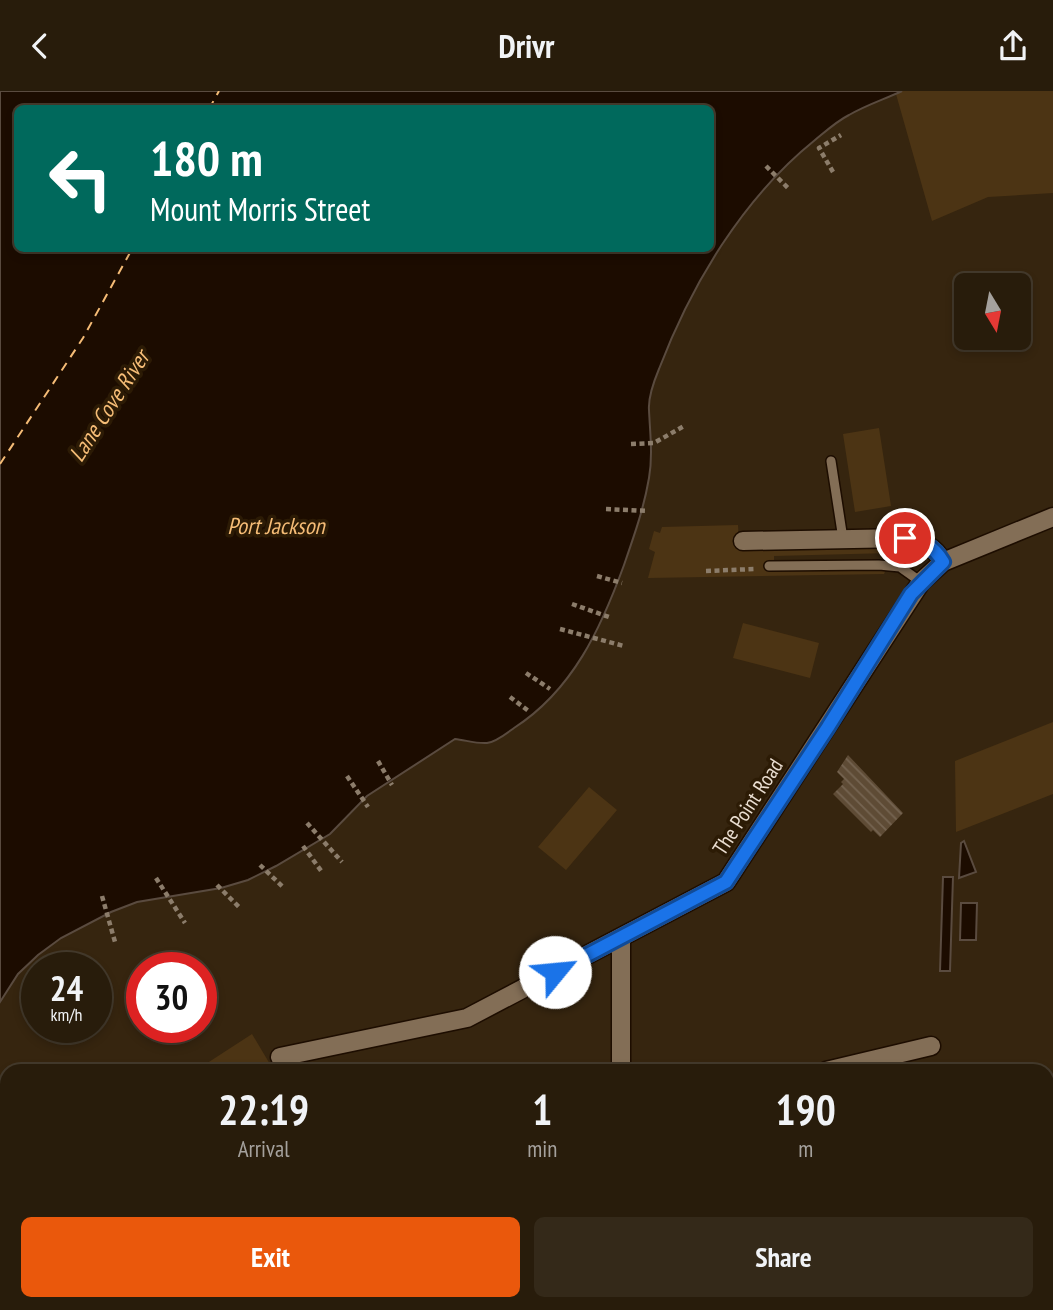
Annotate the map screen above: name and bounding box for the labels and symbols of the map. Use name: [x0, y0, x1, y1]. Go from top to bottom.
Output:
north arrow: [954, 273, 1031, 350]
water label: Lane Cove River: [62, 342, 157, 467]
pin: [875, 508, 935, 568]
water label: Port Jackson: [227, 511, 327, 540]
street label: The Point Road: [706, 753, 789, 860]
position arrow: [518, 935, 592, 1009]
speed limit sign: 30: [126, 952, 217, 1043]

